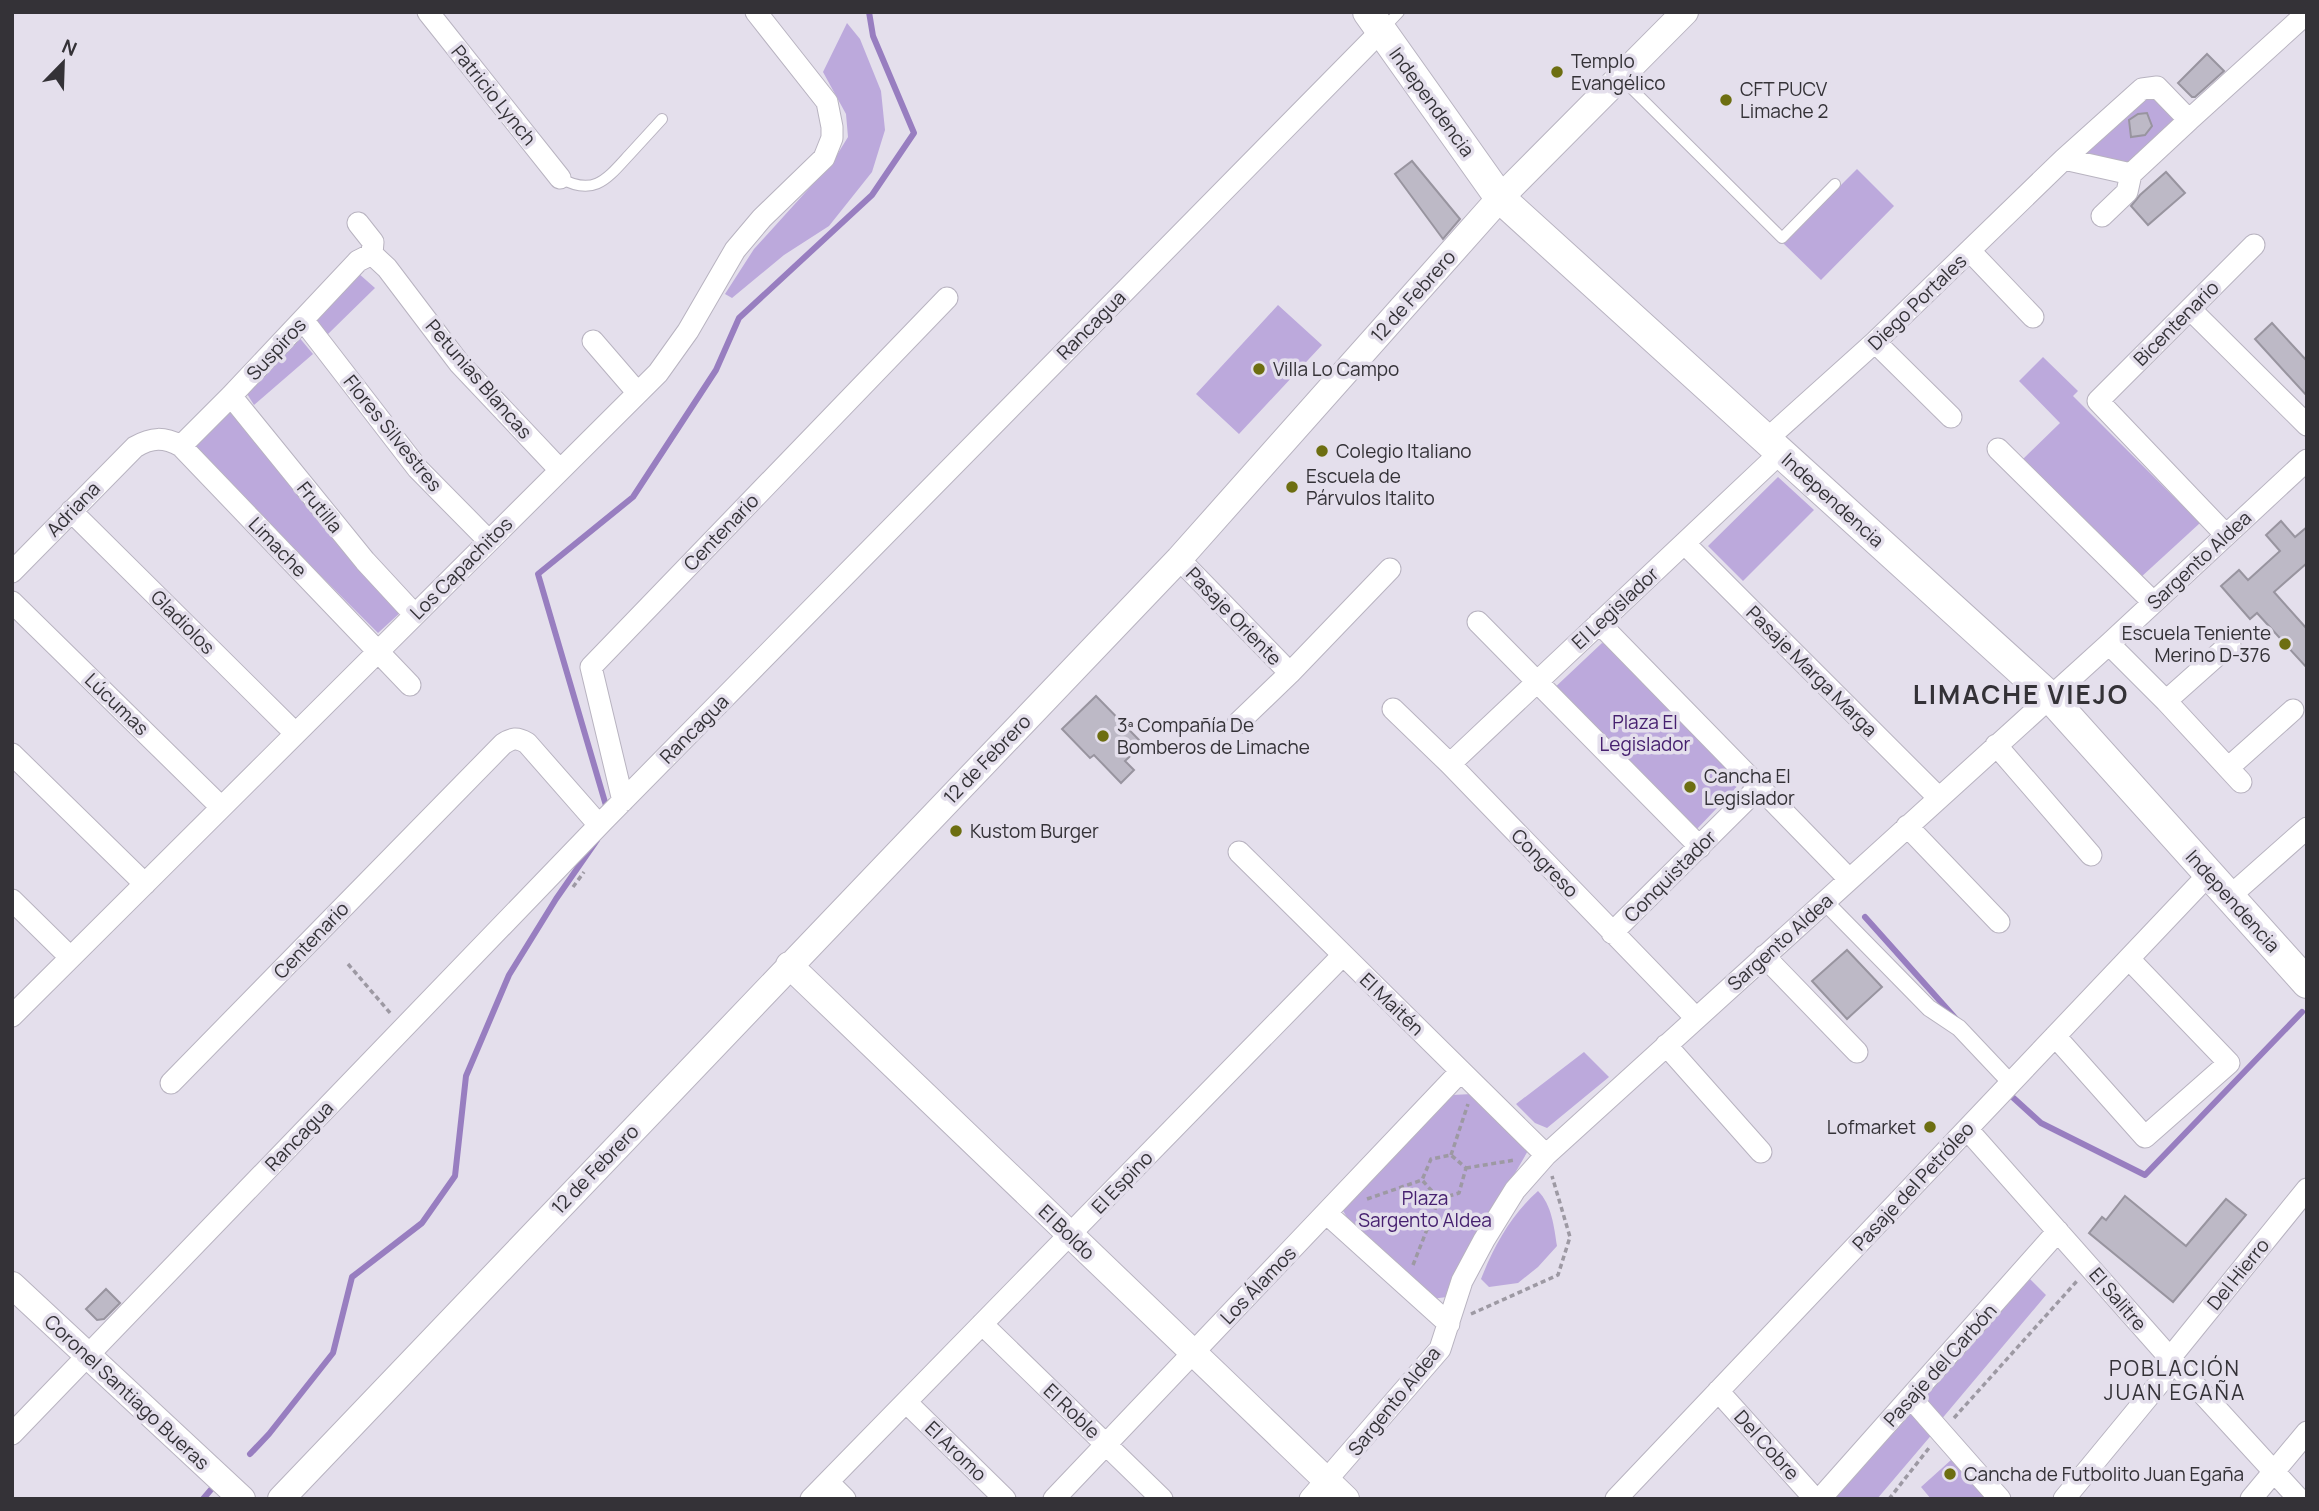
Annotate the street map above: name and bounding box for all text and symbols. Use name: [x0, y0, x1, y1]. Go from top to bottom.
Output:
north arrow: [28, 28, 98, 98]
text: N: [58, 33, 81, 62]
street label: Patricio Lynch: [446, 39, 542, 151]
street label: Independencia: [1383, 42, 1481, 162]
place label: Templo Evangélico: [1571, 48, 1665, 96]
marker: Templo Evangélico: [1549, 64, 1565, 80]
place label: CFT PUCV Limache 2: [1740, 76, 1828, 124]
marker: CFT PUCV Limache 2: [1718, 92, 1734, 108]
street label: 12 de Febrero: [1365, 244, 1461, 348]
street label: Diego Portales: [1862, 248, 1972, 356]
street label: Bicentenario: [2128, 275, 2224, 371]
street label: Rancagua: [1051, 285, 1131, 365]
street label: Suspiros: [240, 312, 312, 386]
street label: Petunias Blancas: [420, 314, 538, 444]
place label: Villa Lo Campo: [1273, 356, 1399, 382]
marker: Villa Lo Campo: [1251, 361, 1267, 377]
street label: Flores Silvestres: [338, 369, 448, 497]
place label: Colegio Italiano: [1336, 438, 1472, 464]
marker: Colegio Italiano: [1314, 443, 1330, 459]
street label: Independencia: [1776, 447, 1890, 553]
place label: Escuela de Párvulos Italito: [1306, 463, 1435, 511]
street label: Adriana: [40, 476, 106, 542]
street label: Frutilla: [291, 476, 349, 538]
marker: Escuela de Párvulos Italito: [1284, 479, 1300, 495]
street label: Centenario: [678, 488, 764, 576]
street label: Sargento Aldea: [2141, 505, 2257, 615]
street label: Limache: [243, 511, 313, 583]
street label: Los Capachitos: [404, 511, 518, 625]
street label: Pasaje Oriente: [1180, 561, 1288, 671]
street label: El Legislador: [1566, 561, 1664, 655]
street label: Gladiolos: [145, 584, 221, 660]
street label: Pasaje Marga Marga: [1741, 600, 1883, 742]
place label: Escuela Teniente Merino D-376: [2122, 620, 2271, 668]
marker: Escuela Teniente Merino D-376: [2277, 636, 2293, 652]
street label: Lúcumas: [79, 667, 155, 741]
district label: LIMACHE VIEJO: [1913, 676, 2129, 712]
street label: Rancagua: [654, 689, 734, 769]
street label: 12 de Febrero: [938, 708, 1036, 810]
park label: Plaza El Legislador: [1600, 709, 1691, 757]
place label: 3ª Compañía De Bomberos de Limache: [1117, 712, 1310, 760]
marker: 3ª Compañía De Bomberos de Limache: [1095, 728, 1111, 744]
place label: Cancha El Legislador: [1704, 763, 1795, 811]
marker: Cancha El Legislador: [1682, 779, 1698, 795]
place label: Kustom Burger: [970, 818, 1099, 844]
marker: Kustom Burger: [948, 823, 964, 839]
street label: Congreso: [1506, 823, 1584, 903]
street label: Conquistador: [1618, 824, 1722, 928]
street label: Independencia: [2180, 844, 2286, 958]
street label: Sargento Aldea: [1722, 888, 1838, 996]
street label: Centenario: [268, 896, 354, 984]
street label: El Maitén: [1354, 967, 1430, 1041]
street label: Rancagua: [259, 1095, 339, 1177]
place label: Lofmarket: [1827, 1114, 1916, 1140]
street label: Pasaje del Petróleo: [1846, 1116, 1980, 1256]
street label: 12 de Febrero: [546, 1118, 644, 1220]
marker: Lofmarket: [1922, 1119, 1938, 1135]
street label: El Espino: [1086, 1145, 1158, 1219]
park label: Plaza Sargento Aldea: [1358, 1185, 1492, 1233]
street label: El Boldo: [1033, 1199, 1101, 1265]
street label: Del Hierro: [2201, 1233, 2275, 1315]
street label: Los Álamos: [1214, 1240, 1302, 1330]
street label: El Salitre: [2083, 1262, 2153, 1336]
street label: Pasaje del Carbón: [1878, 1298, 2002, 1432]
street label: Coronel Santiago Bueras: [39, 1309, 215, 1475]
street label: Sargento Aldea: [1342, 1341, 1446, 1461]
district label: POBLACIÓN JUAN EGAÑA: [2104, 1354, 2246, 1406]
street label: El Roble: [1038, 1378, 1106, 1444]
street label: Del Cobre: [1729, 1404, 1805, 1486]
street label: El Aromo: [920, 1415, 992, 1487]
place label: Cancha de Futbolito Juan Egaña: [1964, 1461, 2244, 1487]
marker: Cancha de Futbolito Juan Egaña: [1942, 1466, 1958, 1482]

